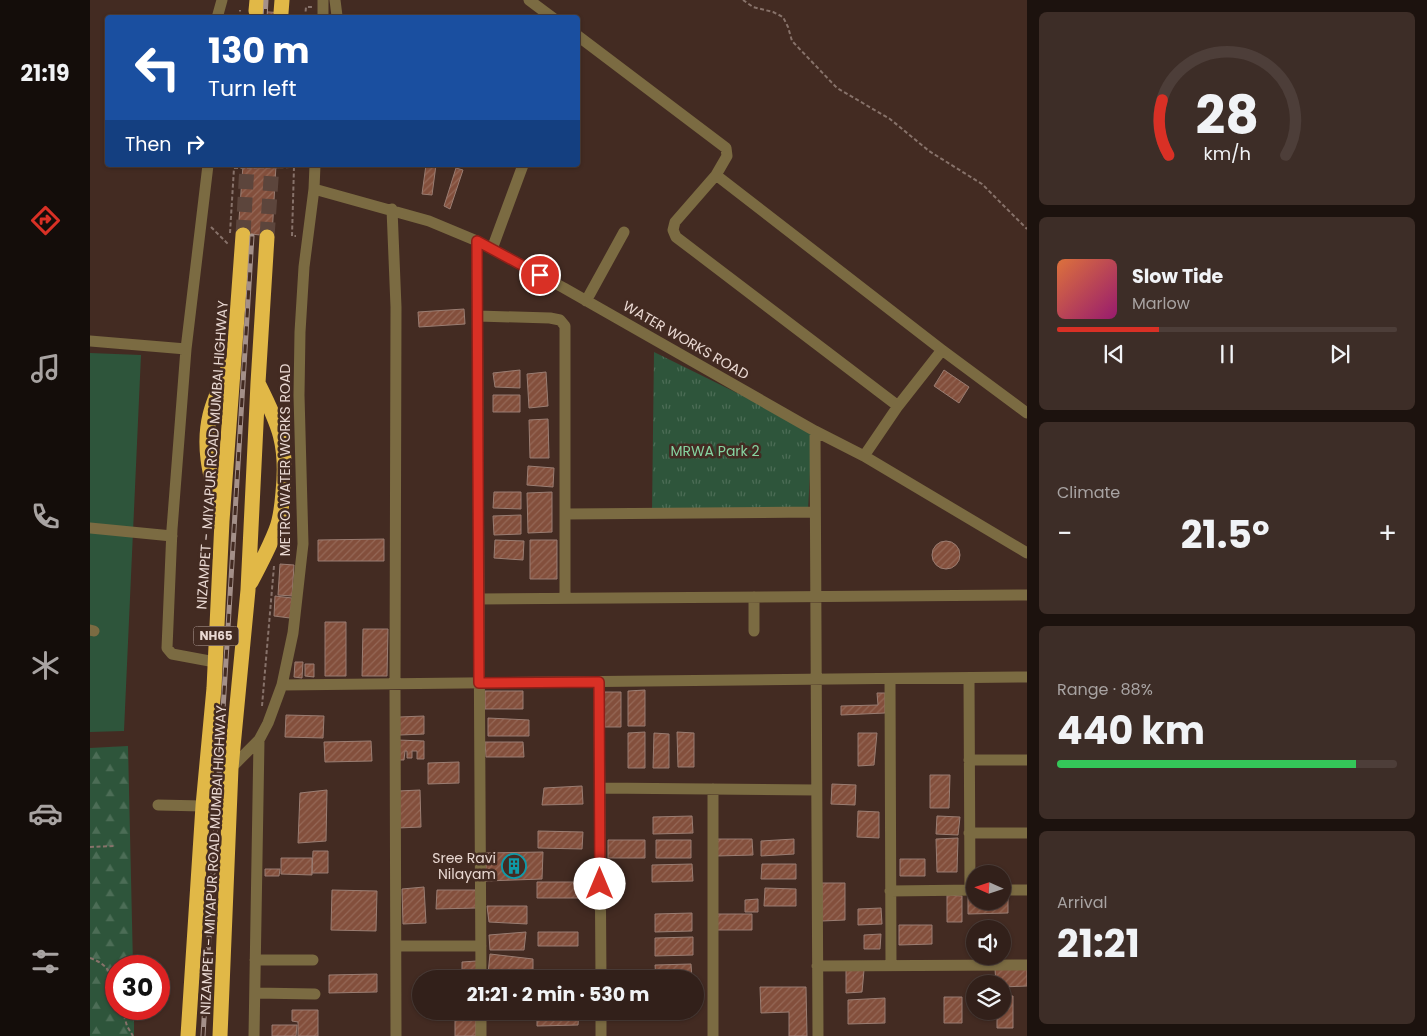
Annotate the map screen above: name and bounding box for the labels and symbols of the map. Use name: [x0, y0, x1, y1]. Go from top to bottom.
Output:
pin: [519, 254, 561, 296]
street label: WATER WORKS ROAD: [619, 296, 753, 384]
street label: NIZAMPET - MIYAPUR ROAD MUMBAI HIGHWAY: [191, 300, 233, 610]
street label: METRO WATER WORKS ROAD: [275, 364, 295, 556]
park label: MRWA Park 2: [670, 441, 760, 461]
road number: NH65: [194, 626, 238, 646]
street label: NIZAMPET - MIYAPUR ROAD MUMBAI HIGHWAY: [195, 705, 231, 1015]
place label: Sree Ravi Nilayam: [432, 848, 496, 884]
building icon: Sree Ravi Nilayam: [501, 853, 527, 879]
position arrow: [573, 857, 625, 909]
north arrow: [966, 865, 1011, 910]
speed limit sign: 30: [105, 955, 170, 1020]

